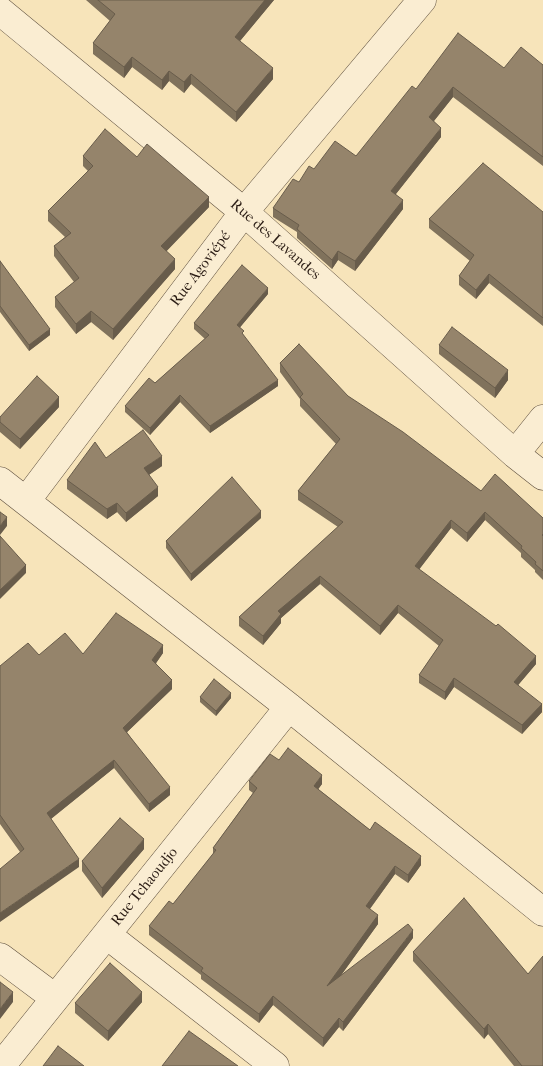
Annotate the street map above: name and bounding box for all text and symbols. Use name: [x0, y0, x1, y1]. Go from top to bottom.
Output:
street label: Rue des Lavandes: [226, 196, 324, 284]
street label: Rue Agoviépé: [167, 228, 235, 310]
street label: Rue Tchaoudjo: [108, 844, 182, 930]

